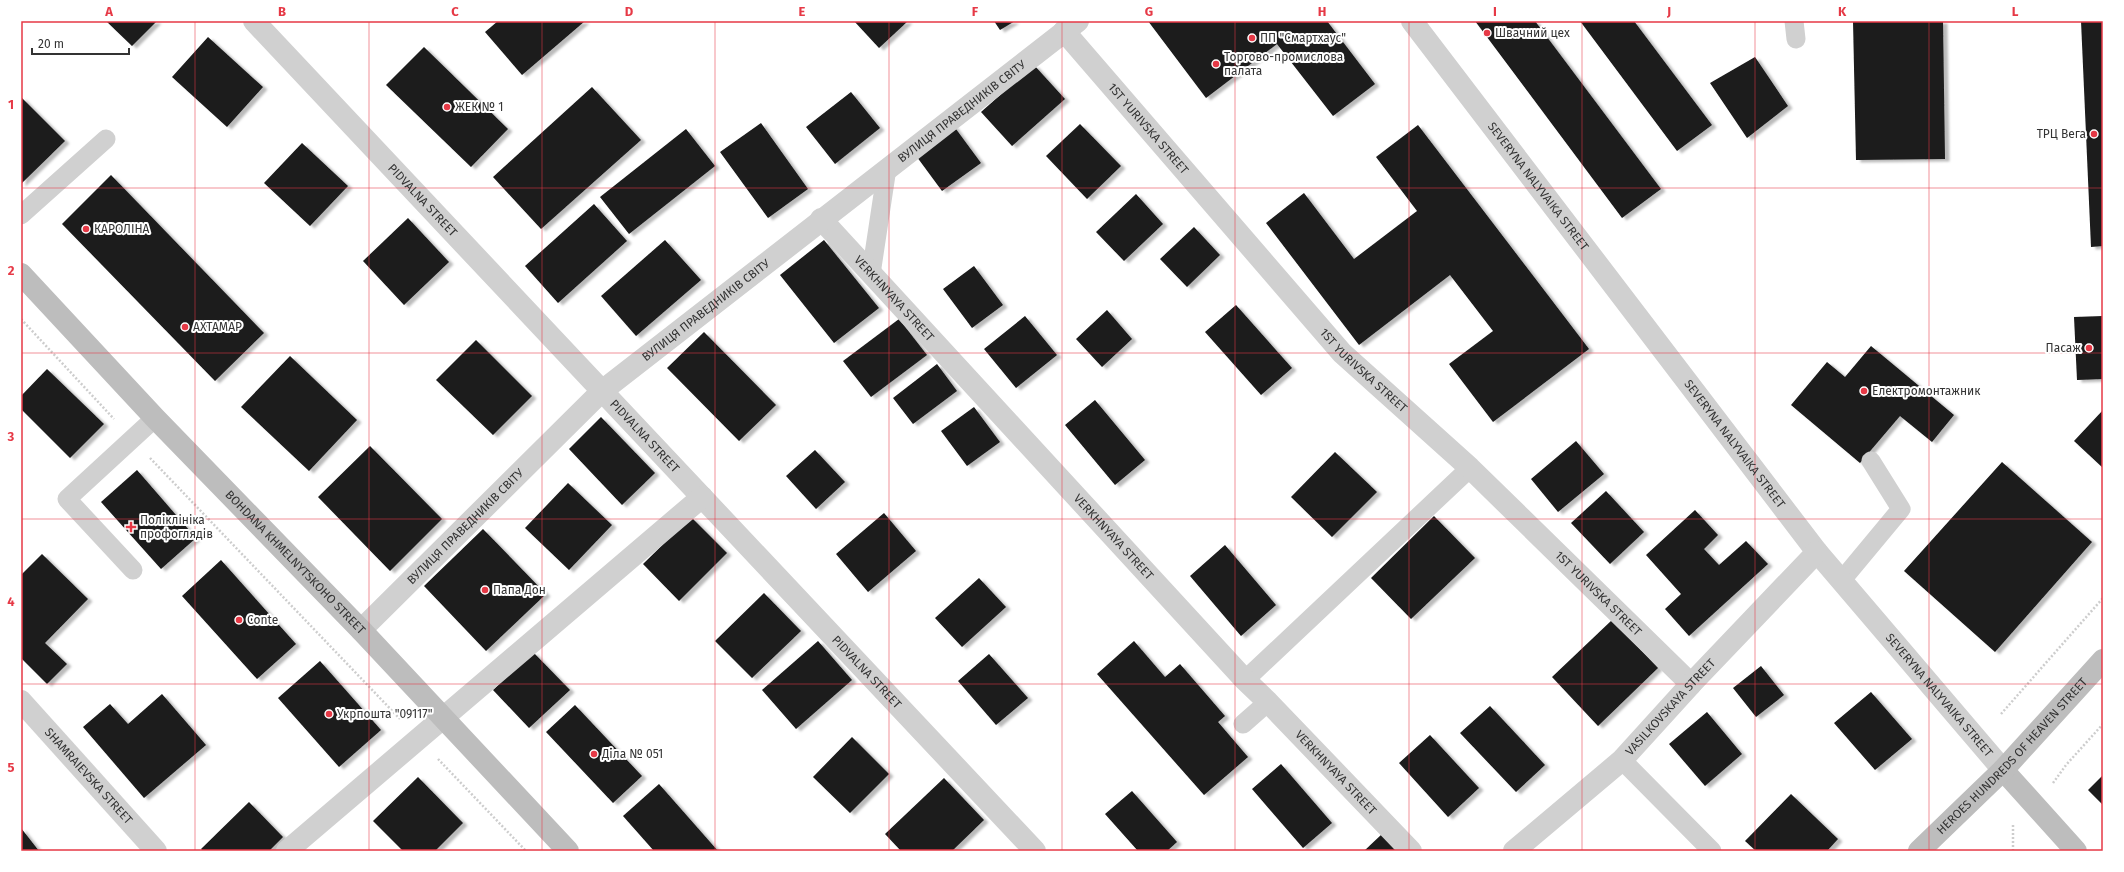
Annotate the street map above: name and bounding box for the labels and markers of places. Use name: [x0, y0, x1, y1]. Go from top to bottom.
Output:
place label: Швачний цех: [1495, 26, 1570, 40]
marker: Швачний цех: [1482, 28, 1492, 38]
place label: ПП "Смартхаус": [1260, 31, 1346, 45]
marker: ПП "Смартхаус": [1247, 33, 1257, 43]
place label: Торгово-промислова палата: [1224, 50, 1343, 78]
marker: Торгово-промислова палата: [1211, 59, 1221, 69]
place label: ЖЕК № 1: [455, 100, 503, 114]
marker: ЖЕК № 1: [442, 102, 452, 112]
place label: ТРЦ Вега: [2037, 127, 2086, 141]
marker: ТРЦ Вега: [2089, 129, 2099, 139]
place label: КАРОЛІНА: [94, 222, 150, 236]
marker: КАРОЛІНА: [81, 224, 91, 234]
place label: АХТАМАР: [193, 320, 242, 334]
marker: АХТАМАР: [180, 322, 190, 332]
place label: Пасаж: [2046, 341, 2081, 355]
marker: Пасаж: [2084, 343, 2094, 353]
place label: Електромонтажник: [1872, 384, 1981, 398]
marker: Електромонтажник: [1859, 386, 1869, 396]
place label: Поліклініка профоглядів: [140, 513, 213, 541]
marker: Поліклініка профоглядів: [125, 521, 137, 533]
place label: Папа Дон: [493, 583, 546, 597]
marker: Папа Дон: [480, 585, 490, 595]
place label: Conte: [247, 613, 278, 627]
marker: Conte: [234, 615, 244, 625]
place label: Укрпошта "09117": [337, 707, 433, 721]
marker: Укрпошта "09117": [324, 709, 334, 719]
place label: Діла № 051: [601, 747, 663, 761]
marker: Діла № 051: [589, 749, 599, 759]

